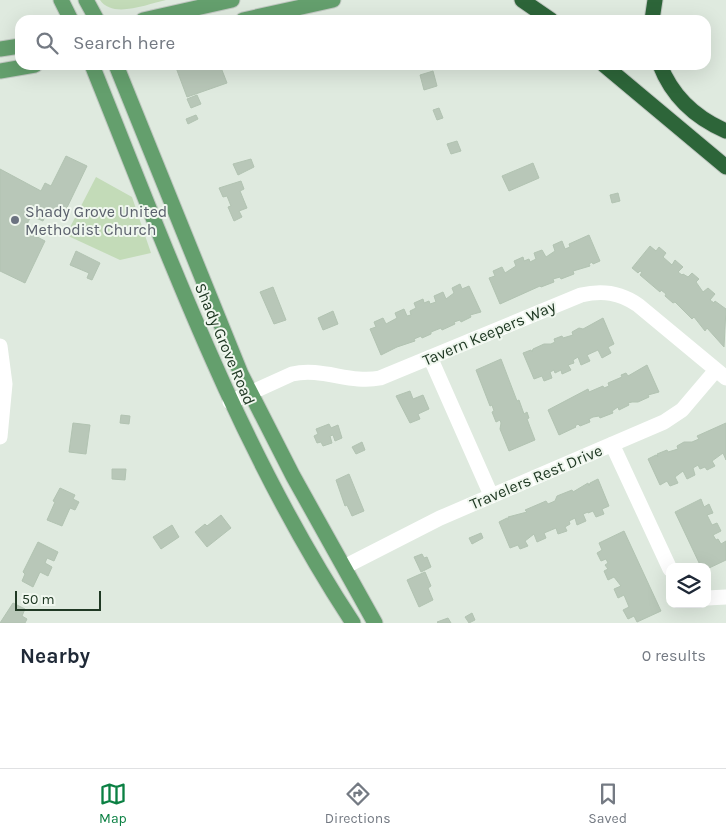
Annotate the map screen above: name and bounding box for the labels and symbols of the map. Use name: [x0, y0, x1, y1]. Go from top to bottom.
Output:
place label: Shady Grove United Methodist Church: [25, 202, 167, 239]
marker: Shady Grove United Methodist Church: [9, 214, 21, 226]
street label: Shady Grove Road: [191, 280, 259, 408]
street label: Tavern Keepers Way: [420, 296, 559, 370]
street label: Travelers Rest Drive: [467, 441, 605, 513]
scale bar: [15, 588, 101, 611]

